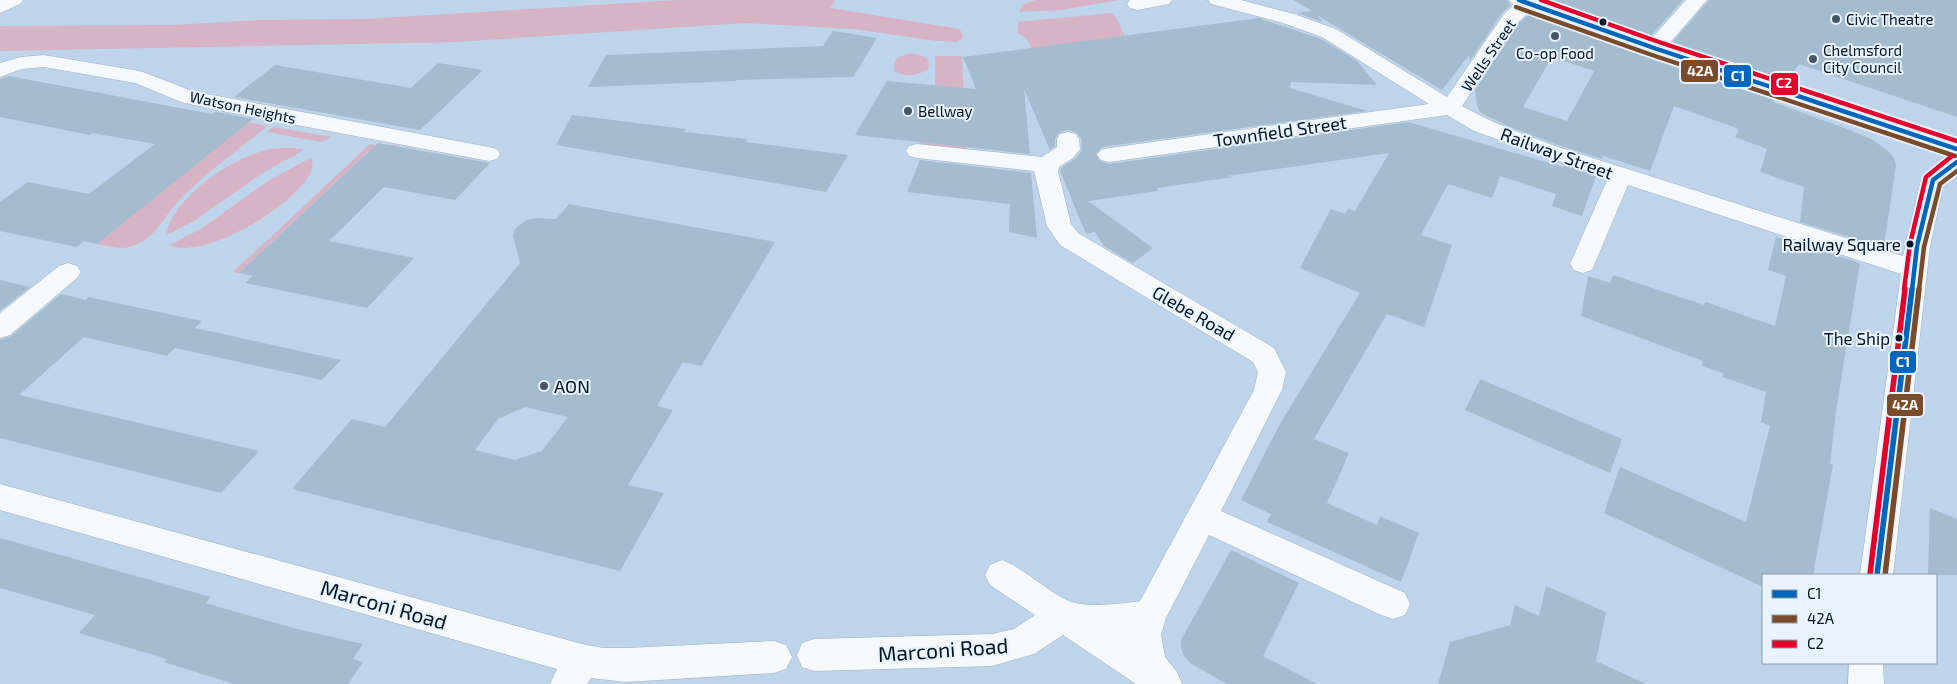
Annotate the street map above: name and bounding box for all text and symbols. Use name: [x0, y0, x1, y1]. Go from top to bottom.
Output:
place label: Civic Theatre: [1846, 10, 1934, 28]
marker: Civic Theatre: [1830, 13, 1842, 25]
street label: Wells Street: [1457, 15, 1519, 95]
unlabelled marker: [1598, 17, 1608, 27]
marker: Co-op Food: [1549, 30, 1561, 42]
place label: Chelmsford City Council: [1823, 41, 1902, 76]
place label: Co-op Food: [1516, 44, 1594, 62]
marker: Chelmsford City Council: [1807, 53, 1819, 65]
line badge: 42A: [1680, 59, 1719, 83]
text: 42A: [1687, 62, 1714, 79]
line badge: C1: [1723, 64, 1752, 88]
text: C1: [1731, 67, 1745, 84]
line badge: C2: [1770, 72, 1799, 96]
text: C2: [1776, 74, 1792, 91]
street label: Watson Heights: [188, 87, 298, 127]
place label: Bellway: [918, 102, 973, 120]
marker: Bellway: [902, 105, 914, 117]
street label: Townfield Street: [1212, 111, 1348, 151]
street label: Railway Street: [1498, 122, 1617, 184]
place label: Railway Square: [1782, 234, 1901, 255]
marker: Railway Square: [1905, 239, 1915, 249]
street label: Glebe Road: [1149, 281, 1239, 345]
place label: The Ship: [1824, 328, 1890, 349]
marker: The Ship: [1894, 333, 1904, 343]
line badge: C1: [1889, 350, 1917, 374]
text: C1: [1896, 353, 1910, 370]
place label: AON: [554, 375, 590, 397]
marker: AON: [538, 380, 550, 392]
line badge: 42A: [1886, 393, 1924, 417]
text: 42A: [1892, 396, 1919, 413]
street label: Marconi Road: [318, 574, 450, 634]
legend: [1762, 574, 1937, 664]
text: C1: [1807, 584, 1822, 602]
text: 42A: [1807, 609, 1835, 627]
street label: Marconi Road: [877, 632, 1009, 666]
text: C2: [1807, 634, 1824, 652]

